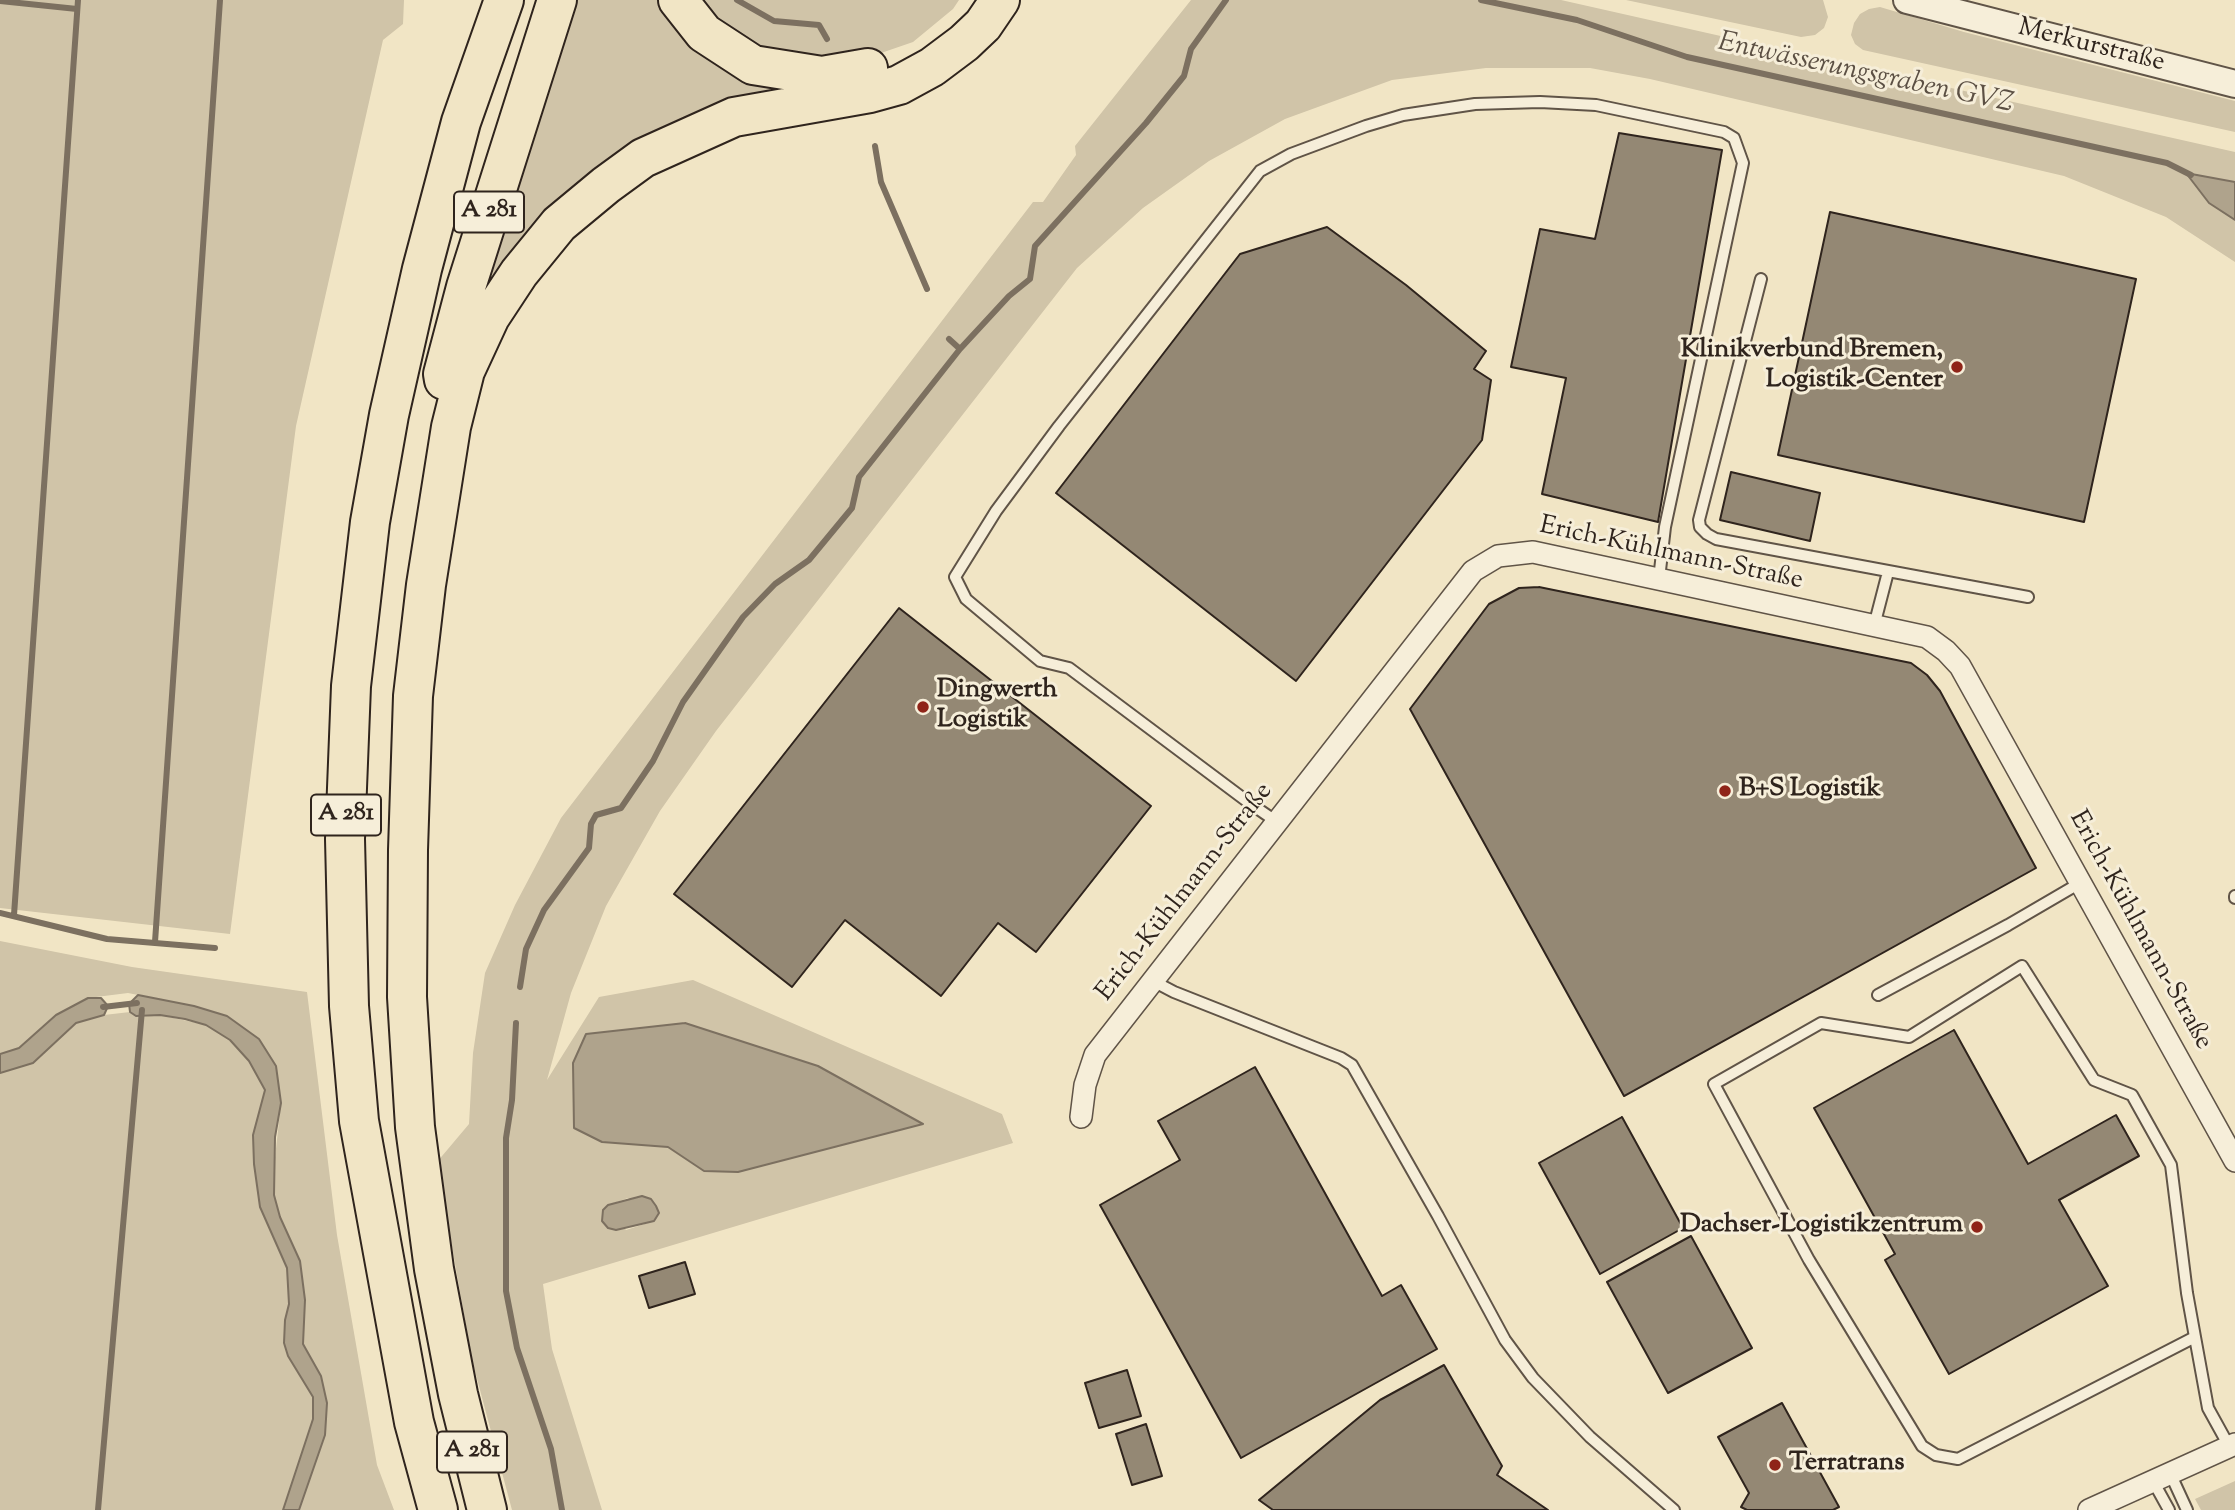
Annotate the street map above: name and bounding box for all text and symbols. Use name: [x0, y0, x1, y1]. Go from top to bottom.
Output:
street label: Merkurstraße: [2014, 14, 2168, 80]
water label: Entwässerungsgraben GVZ: [1714, 27, 2016, 123]
road number: A 281: [454, 192, 524, 232]
place label: Klinikverbund Bremen, Logistik-Center: [1681, 336, 1943, 398]
marker: Klinikverbund Bremen, Logistik-Center: [1949, 359, 1965, 375]
street label: Erich-Kühlmann-Straße: [1537, 512, 1805, 598]
place label: Dingwerth Logistik: [937, 676, 1057, 738]
marker: Dingwerth Logistik: [915, 699, 931, 715]
place label: B+S Logistik: [1739, 775, 1881, 807]
street label: Erich-Kühlmann-Straße: [1091, 778, 1281, 1008]
marker: B+S Logistik: [1717, 783, 1733, 799]
road number: A 281: [311, 794, 381, 836]
street label: Erich-Kühlmann-Straße: [2060, 806, 2218, 1056]
place label: Dachser-Logistikzentrum: [1680, 1211, 1963, 1243]
marker: Dachser-Logistikzentrum: [1969, 1219, 1985, 1235]
road number: A 281: [437, 1432, 507, 1472]
place label: Terratrans: [1789, 1449, 1905, 1481]
marker: Terratrans: [1767, 1457, 1783, 1473]

